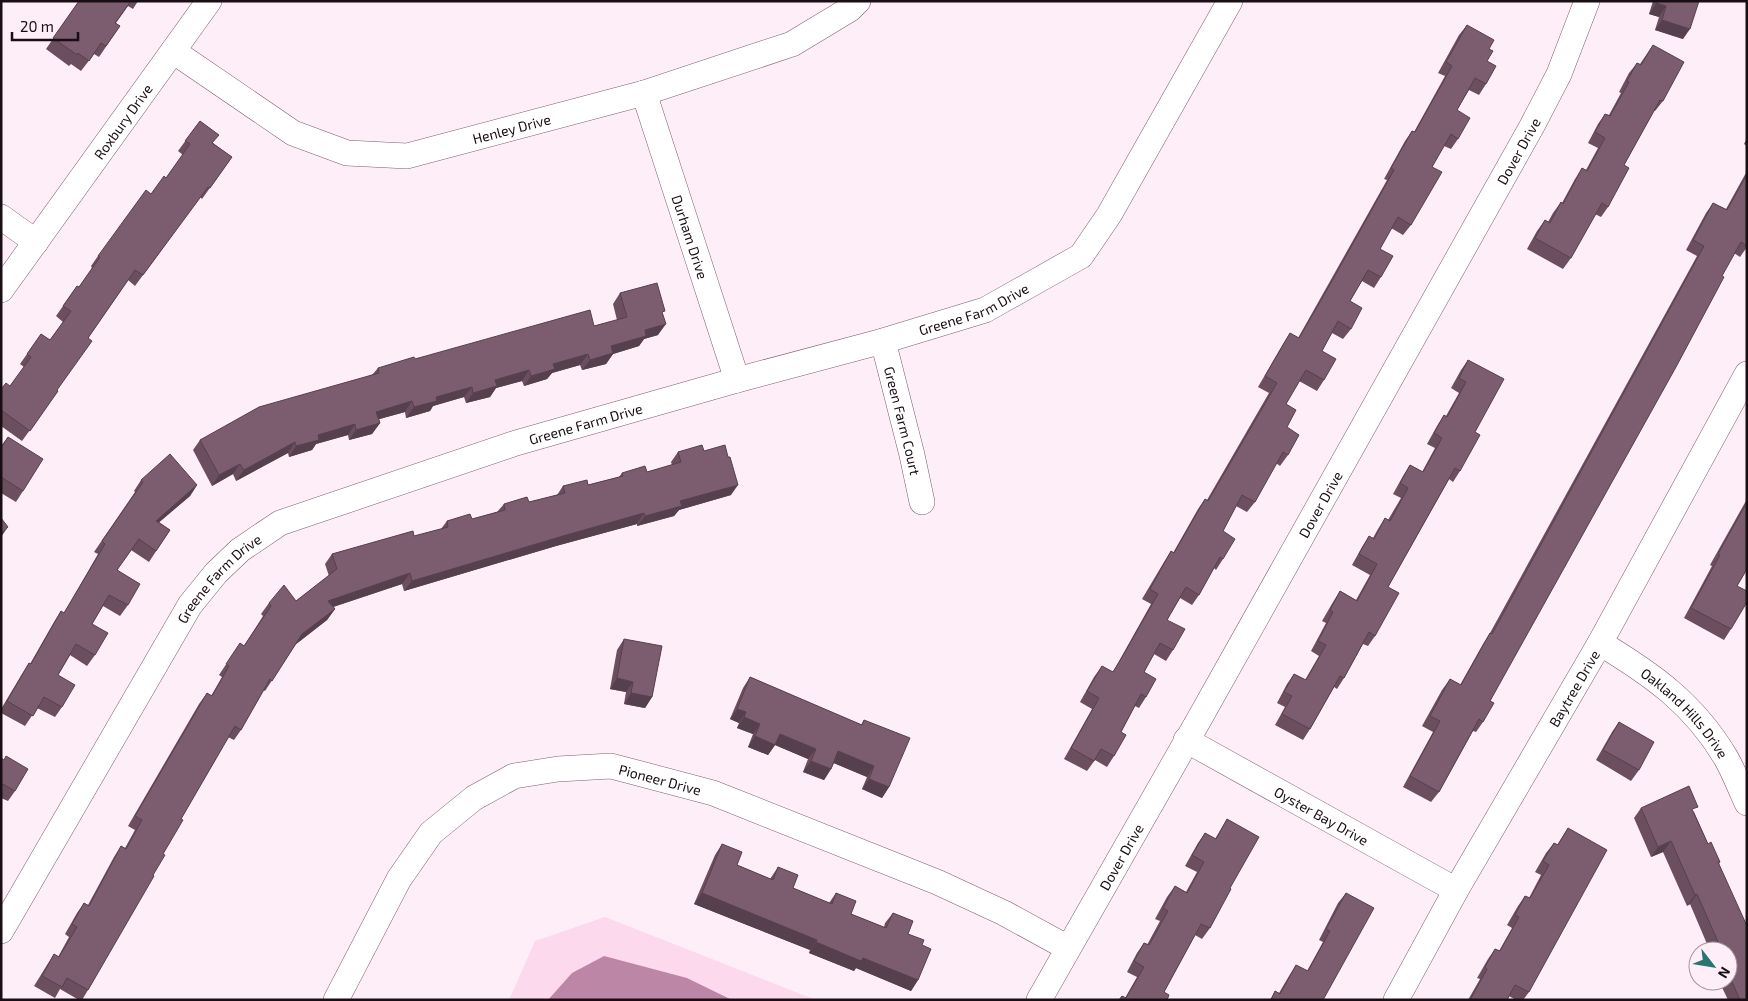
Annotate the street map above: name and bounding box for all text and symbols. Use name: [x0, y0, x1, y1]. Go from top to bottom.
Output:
scale bar: [12, 10, 79, 42]
text: 20 m: [20, 17, 54, 35]
street label: Roxbury Drive: [90, 80, 155, 162]
street label: Henley Drive: [470, 110, 552, 147]
street label: Dover Drive: [1493, 115, 1543, 187]
street label: Durham Drive: [669, 192, 712, 281]
street label: Greene Farm Drive: [917, 279, 1031, 338]
street label: Green Farm Court: [881, 364, 924, 476]
street label: Greene Farm Drive: [527, 399, 644, 447]
street label: Dover Drive: [1294, 468, 1345, 540]
street label: Greene Farm Drive: [173, 530, 264, 626]
street label: Baytree Drive: [1545, 647, 1603, 730]
street label: Oakland Hills Drive: [1638, 664, 1732, 761]
street label: Pioneer Drive: [617, 760, 703, 798]
street label: Oyster Bay Drive: [1271, 782, 1372, 848]
street label: Dover Drive: [1095, 820, 1146, 893]
north arrow: [1688, 941, 1738, 991]
text: N: [1715, 964, 1734, 982]

